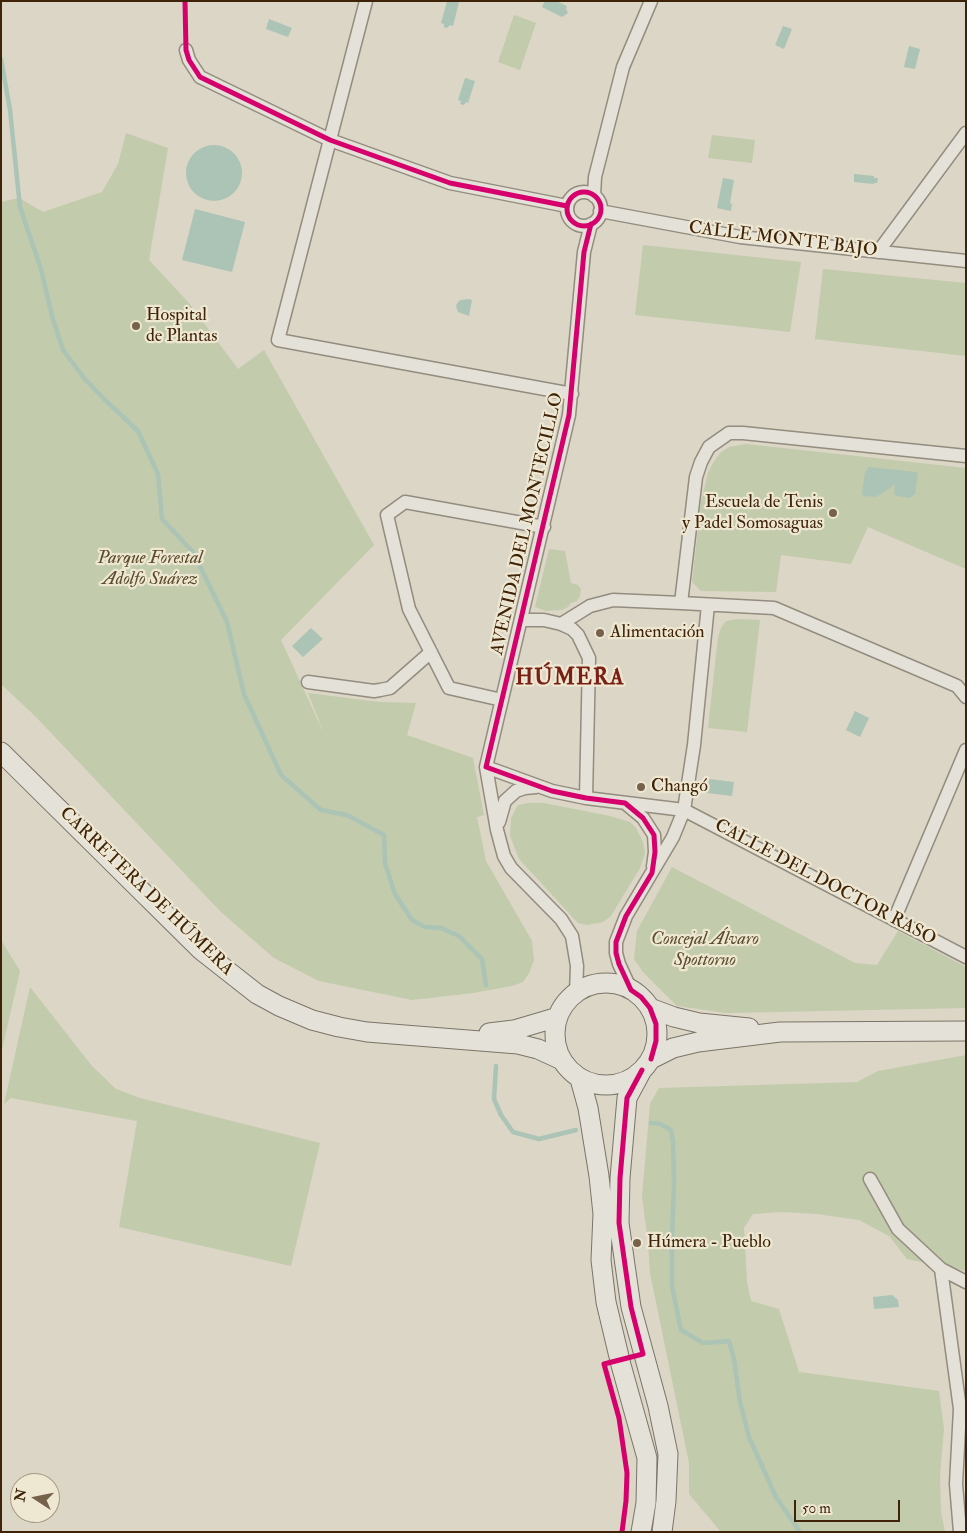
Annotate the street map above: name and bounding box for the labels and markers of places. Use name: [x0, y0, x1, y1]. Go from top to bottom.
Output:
place label: Hospital de Plantas: [146, 305, 217, 348]
marker: Hospital de Plantas: [130, 320, 142, 332]
place label: Escuela de Tenis y Padel Somosaguas: [682, 492, 823, 534]
marker: Escuela de Tenis y Padel Somosaguas: [827, 507, 839, 519]
place label: Alimentación: [610, 622, 705, 644]
marker: Alimentación: [594, 627, 606, 639]
place label: Changó: [651, 776, 708, 798]
marker: Changó: [635, 781, 647, 793]
place label: Húmera - Pueblo: [647, 1232, 771, 1254]
marker: Húmera - Pueblo: [631, 1237, 643, 1249]

